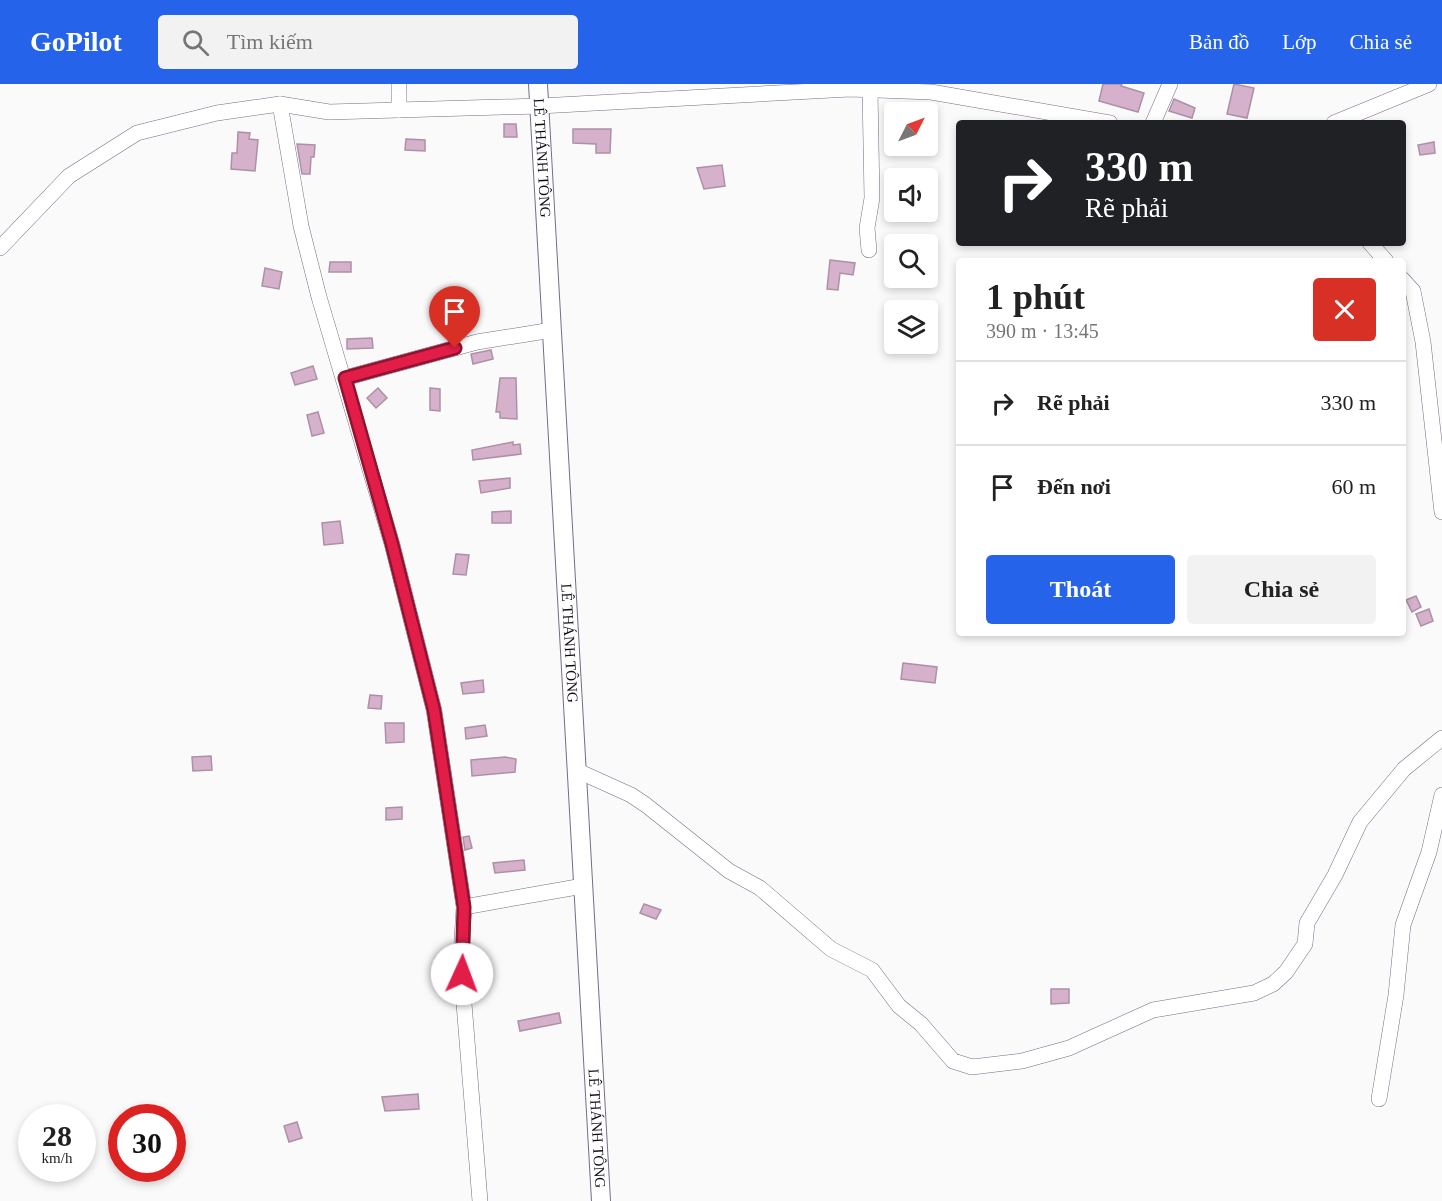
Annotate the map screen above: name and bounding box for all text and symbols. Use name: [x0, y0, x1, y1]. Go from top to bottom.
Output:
search box: [158, 15, 578, 69]
text: GoPilot: [30, 26, 122, 57]
icon: search: [179, 26, 212, 59]
text: Tìm kiếm: [227, 29, 313, 54]
text: Bản đồ: [1189, 30, 1249, 54]
text: Lớp: [1282, 30, 1317, 54]
text: Chia sẻ: [1350, 30, 1412, 54]
street label: LÊ THÁNH TÔNG: [531, 98, 554, 218]
north arrow: [884, 102, 938, 156]
map controls: [884, 102, 938, 354]
icon: right: [986, 144, 1064, 222]
text: 330 m: [1085, 144, 1194, 190]
button: sound: [884, 168, 938, 222]
text: Rẽ phải: [1085, 193, 1168, 223]
button: search: [884, 234, 938, 288]
text: 1 phút: [986, 277, 1085, 317]
button: close: [1313, 278, 1376, 341]
pin: [429, 286, 480, 348]
icon: arrive: [438, 295, 471, 328]
button: layers: [884, 300, 938, 354]
text: 390 m · 13:45: [986, 320, 1099, 342]
icon: right: [986, 387, 1019, 420]
text: Rẽ phải: [1037, 390, 1110, 415]
text: 330 m: [1320, 390, 1376, 415]
icon: arrive: [986, 471, 1019, 504]
text: Đến nơi: [1037, 474, 1111, 499]
text: 60 m: [1331, 474, 1376, 499]
button: Thoát: [986, 555, 1175, 624]
button: Chia sẻ: [1187, 555, 1376, 624]
street label: LÊ THÁNH TÔNG: [558, 583, 581, 703]
position arrow: [430, 942, 494, 1006]
street label: LÊ THÁNH TÔNG: [586, 1068, 608, 1189]
speed limit sign: 30: [108, 1104, 186, 1182]
text: 28: [42, 1119, 72, 1152]
text: km/h: [42, 1150, 72, 1166]

